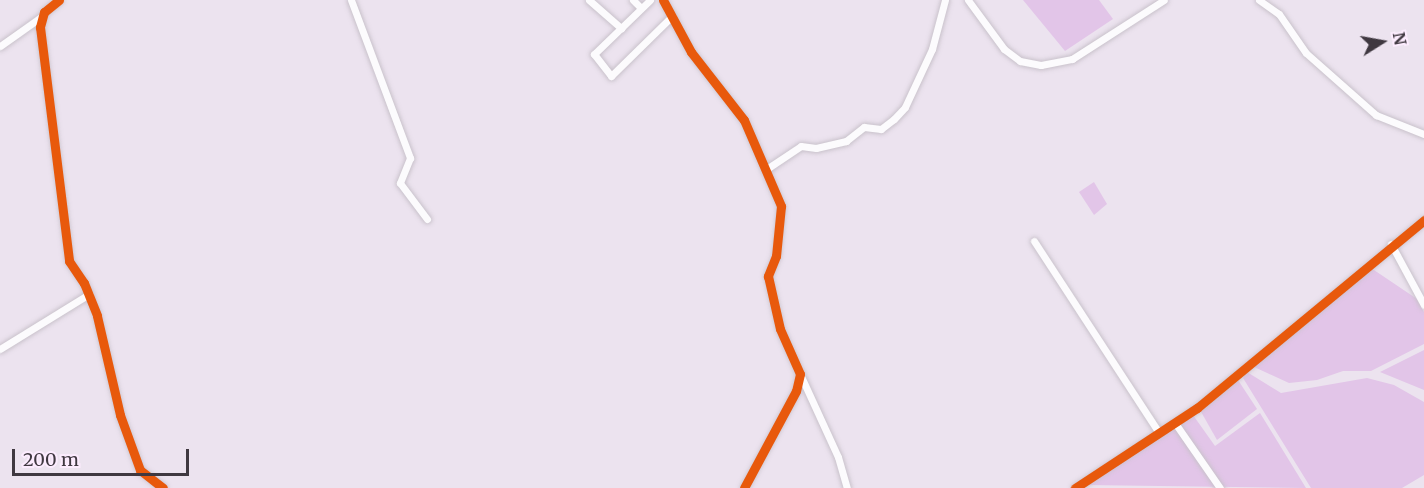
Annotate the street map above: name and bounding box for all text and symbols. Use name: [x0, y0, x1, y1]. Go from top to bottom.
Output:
north arrow: [1352, 12, 1412, 72]
text: N: [1389, 30, 1411, 47]
scale bar: [15, 437, 192, 475]
text: 200 m: [23, 448, 79, 471]

